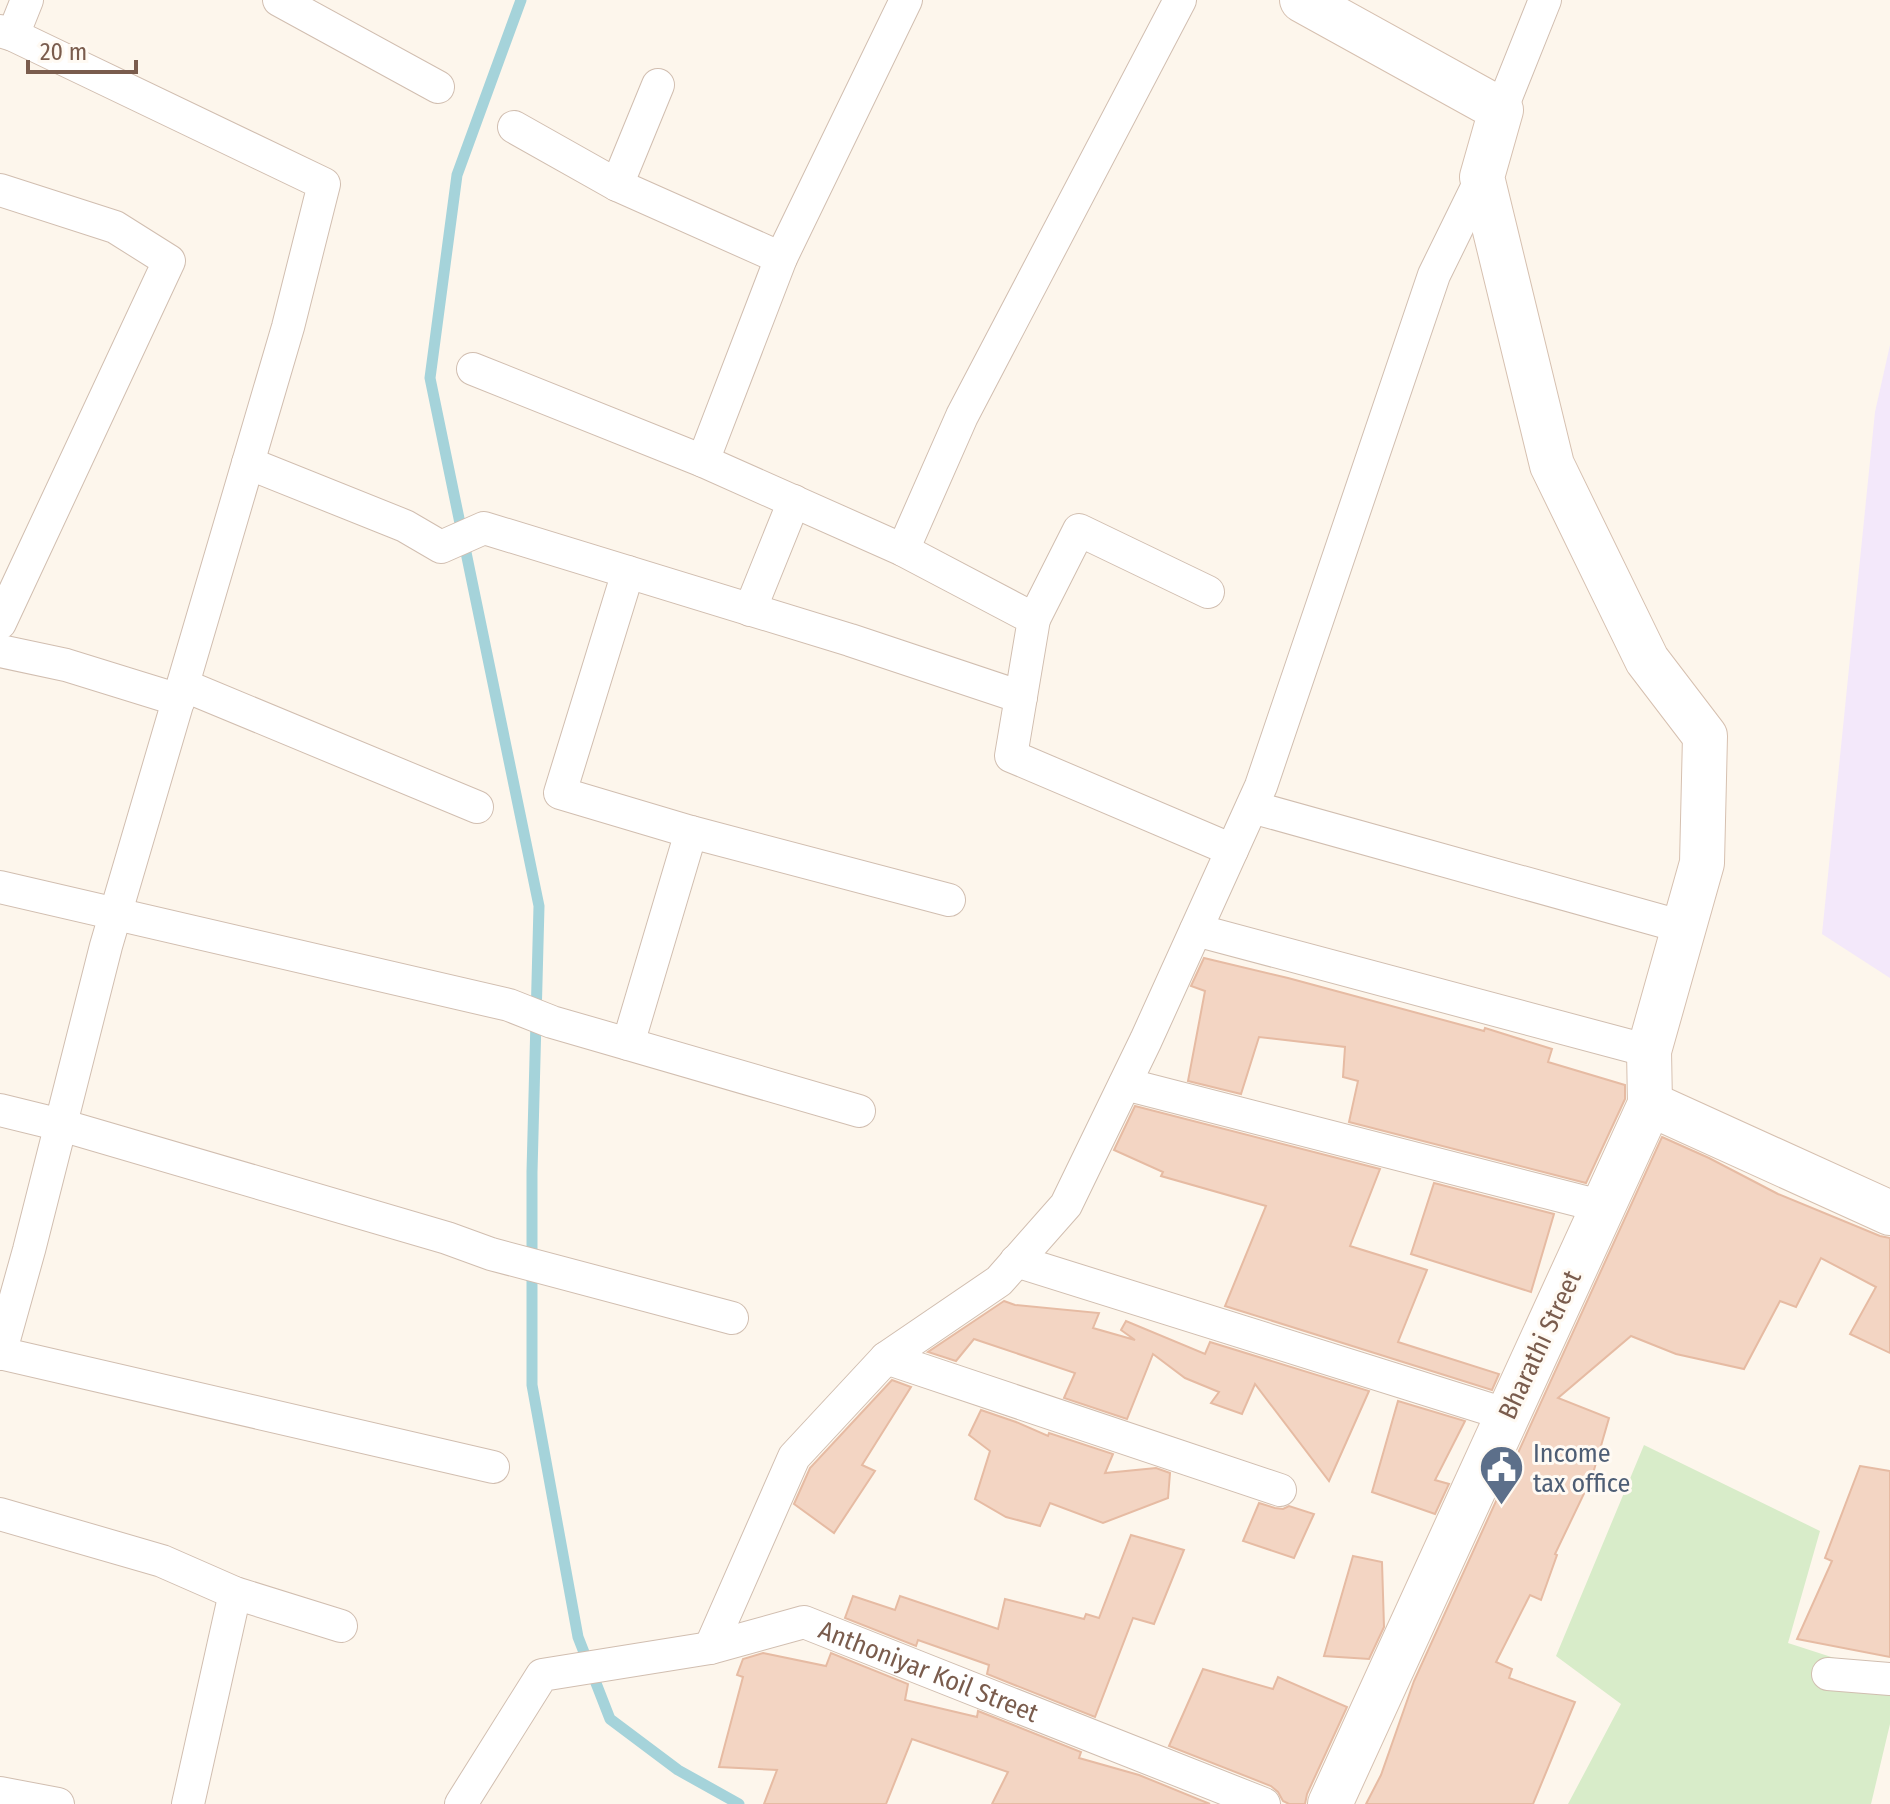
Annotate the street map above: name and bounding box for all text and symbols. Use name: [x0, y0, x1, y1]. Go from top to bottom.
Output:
scale bar: [28, 24, 136, 74]
text: 20 m: [40, 38, 87, 66]
street label: Bharathi Street: [1492, 1265, 1588, 1424]
place label: Income tax office: [1533, 1438, 1630, 1499]
public building icon: Income tax office: [1478, 1444, 1526, 1507]
street label: Anthoniyar Koil Street: [814, 1614, 1043, 1729]

